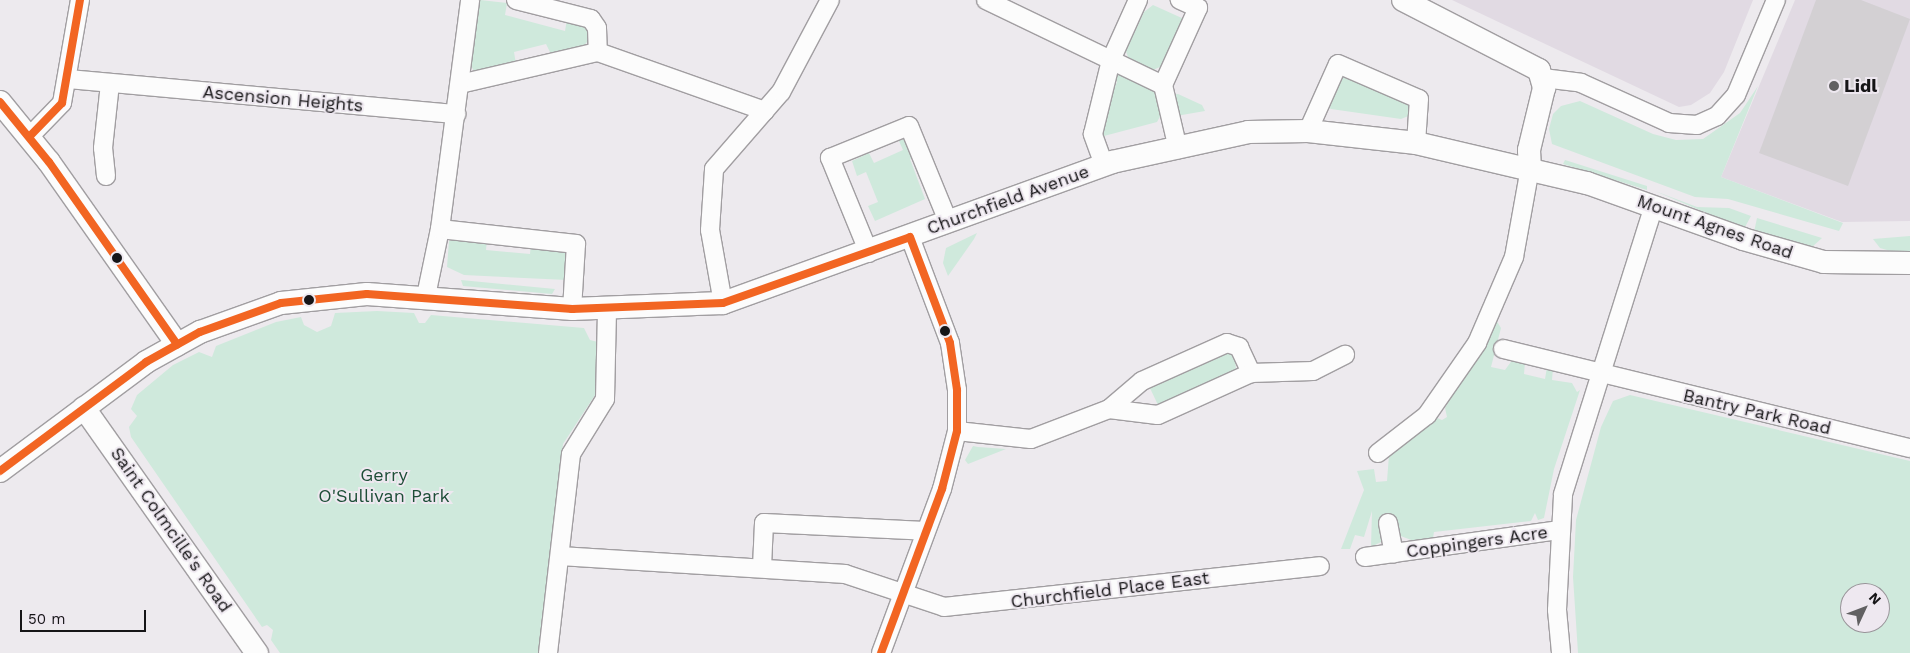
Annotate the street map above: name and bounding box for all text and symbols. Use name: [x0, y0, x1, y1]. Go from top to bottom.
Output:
place label: Lidl: [1844, 75, 1877, 97]
marker: Lidl: [1828, 80, 1840, 92]
street label: Ascension Heights: [202, 81, 364, 117]
street label: Churchfield Avenue: [924, 161, 1092, 239]
street label: Mount Agnes Road: [1634, 190, 1796, 264]
unlabelled marker: [112, 253, 122, 263]
unlabelled marker: [304, 295, 314, 305]
unlabelled marker: [940, 326, 950, 336]
street label: Bantry Park Road: [1680, 384, 1834, 440]
street label: Saint Colmcille's Road: [106, 443, 236, 617]
park label: Gerry O'Sullivan Park: [318, 465, 450, 508]
street label: Coppingers Acre: [1404, 521, 1550, 563]
street label: Churchfield Place East: [1009, 567, 1211, 613]
north arrow: [1840, 583, 1890, 633]
text: N: [1866, 589, 1885, 608]
scale bar: [22, 600, 149, 632]
text: 50 m: [28, 610, 65, 628]

